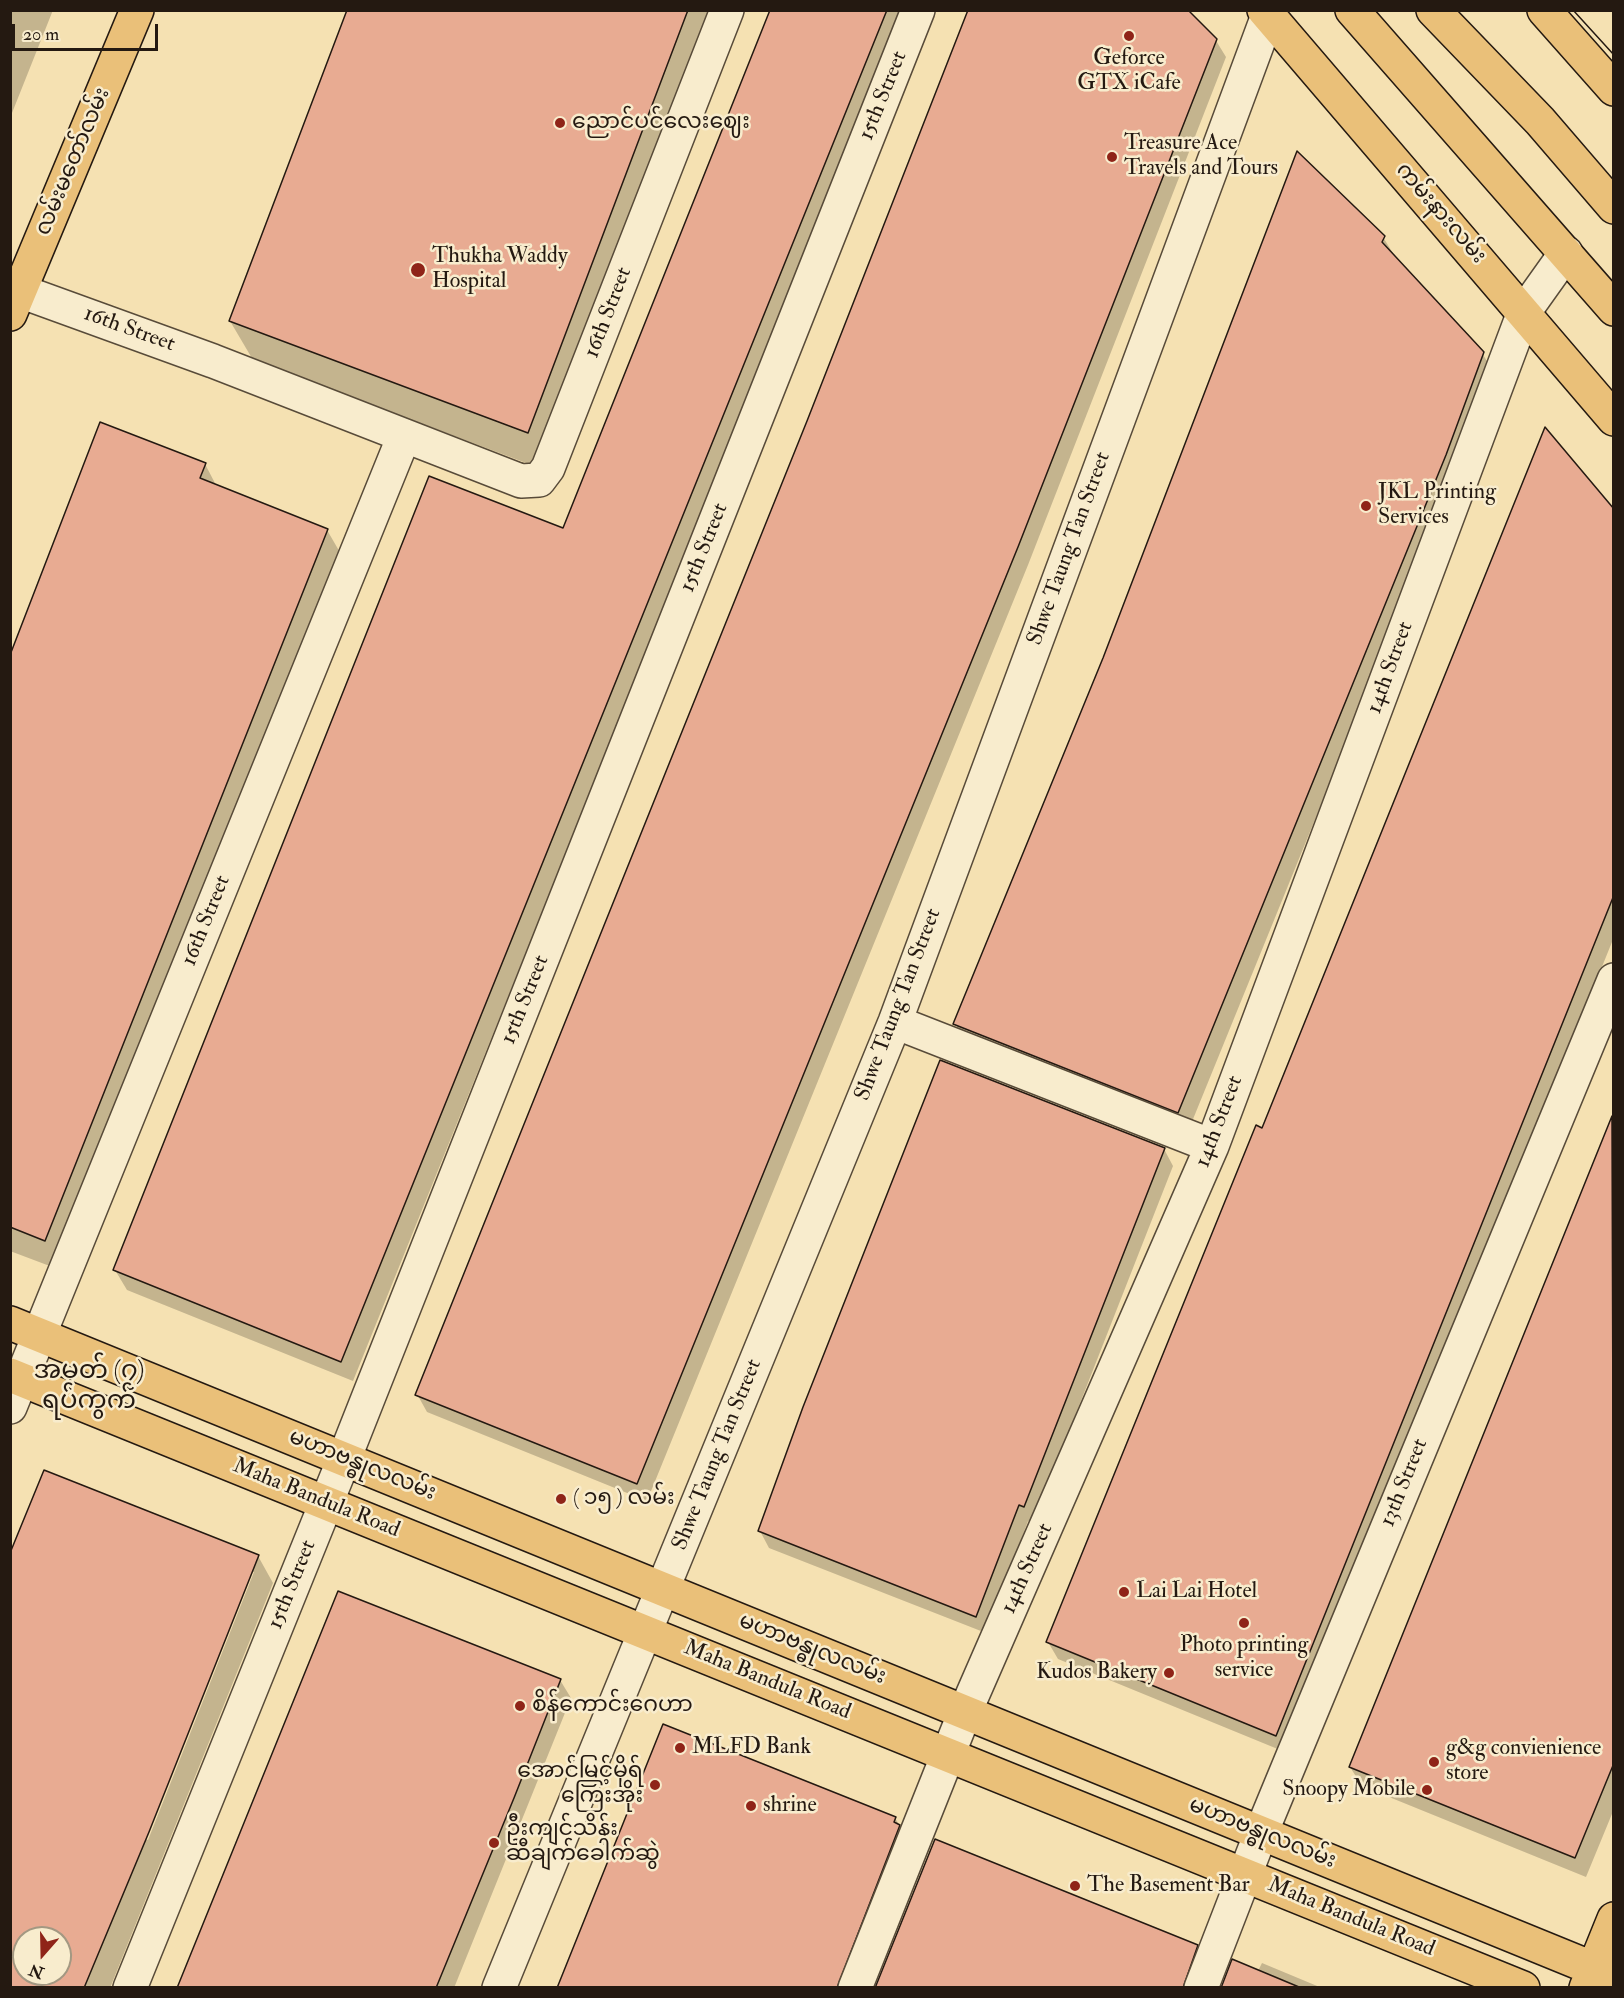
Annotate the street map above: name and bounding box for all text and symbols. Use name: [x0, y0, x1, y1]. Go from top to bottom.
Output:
scale bar: [15, 12, 160, 50]
text: 20 m: [23, 23, 59, 46]
marker: Geforce GTX iCafe: [1122, 29, 1136, 43]
place label: Geforce GTX iCafe: [1077, 46, 1181, 98]
street label: 15th Street: [854, 48, 914, 144]
street label: လမ်းမတော်လမ်း: [31, 84, 117, 240]
place label: ညောင်ပင်လေးဈေး: [572, 110, 750, 136]
marker: ညောင်ပင်လေးဈေး: [553, 116, 567, 130]
place label: Treasure Ace Travels and Tours: [1124, 131, 1278, 182]
marker: Treasure Ace Travels and Tours: [1105, 150, 1119, 164]
street label: ကမ်းနားလမ်း: [1389, 158, 1491, 270]
place label: Thukha Waddy Hospital: [432, 244, 568, 296]
marker: Thukha Waddy Hospital: [409, 261, 427, 279]
street label: 16th Street: [580, 264, 638, 362]
street label: 16th Street: [80, 301, 178, 359]
street label: Shwe Taung Tan Street: [1023, 449, 1117, 649]
place label: JKL Printing Services: [1378, 480, 1496, 532]
marker: JKL Printing Services: [1359, 499, 1373, 513]
street label: 15th Street: [675, 500, 735, 596]
street label: 14th Street: [1362, 618, 1420, 718]
street label: 16th Street: [177, 872, 237, 970]
street label: Shwe Taung Tan Street: [850, 905, 948, 1105]
street label: 15th Street: [496, 952, 556, 1048]
street label: 14th Street: [1190, 1072, 1250, 1172]
district label: အမှတ် (၇) ရပ်ကွက်: [34, 1356, 144, 1418]
street label: Shwe Taung Tan Street: [668, 1356, 768, 1554]
street label: မဟာဗန္ဓုလလမ်း: [285, 1425, 439, 1507]
street label: 13th Street: [1375, 1435, 1435, 1531]
street label: Maha Bandula Road: [229, 1453, 403, 1545]
place label: ( ၁၅ ) လမ်း: [573, 1486, 675, 1512]
marker: ( ၁၅ ) လမ်း: [554, 1492, 568, 1506]
street label: 14th Street: [996, 1520, 1060, 1618]
street label: 15th Street: [263, 1537, 323, 1633]
place label: Lai Lai Hotel: [1136, 1579, 1257, 1605]
marker: Lai Lai Hotel: [1117, 1585, 1131, 1599]
street label: မဟာဗန္ဓုလလမ်း: [735, 1609, 889, 1691]
marker: Photo printing service: [1237, 1616, 1251, 1630]
place label: Photo printing service: [1180, 1633, 1308, 1684]
street label: Maha Bandula Road: [680, 1635, 854, 1727]
place label: Kudos Bakery: [1036, 1660, 1157, 1686]
marker: Kudos Bakery: [1162, 1666, 1176, 1680]
place label: စိန်ကောင်းဂေဟာ: [532, 1693, 693, 1719]
marker: စိန်ကောင်းဂေဟာ: [513, 1699, 527, 1713]
place label: MLFD Bank: [692, 1735, 811, 1761]
place label: g&g convienience store: [1446, 1736, 1601, 1788]
marker: MLFD Bank: [673, 1741, 687, 1755]
marker: g&g convienience store: [1427, 1755, 1441, 1769]
place label: အောင်မြင့်မိုရ် ကြေးအိုး: [517, 1759, 643, 1810]
place label: Snoopy Mobile: [1282, 1777, 1415, 1803]
marker: အောင်မြင့်မိုရ် ကြေးအိုး: [648, 1778, 662, 1792]
marker: Snoopy Mobile: [1420, 1783, 1434, 1797]
place label: shrine: [763, 1793, 817, 1819]
street label: မဟာဗန္ဓုလလမ်း: [1185, 1793, 1339, 1875]
marker: shrine: [744, 1799, 758, 1813]
place label: ဦးကျင်သိန်း ဆီချက်ခေါက်ဆွဲ: [506, 1817, 660, 1868]
marker: ဦးကျင်သိန်း ဆီချက်ခေါက်ဆွဲ: [487, 1836, 501, 1850]
street label: Maha Bandula Road: [1264, 1872, 1438, 1964]
place label: The Basement Bar: [1087, 1873, 1250, 1899]
marker: The Basement Bar: [1068, 1879, 1082, 1893]
north arrow: [12, 1926, 72, 1986]
text: N: [26, 1959, 47, 1983]

